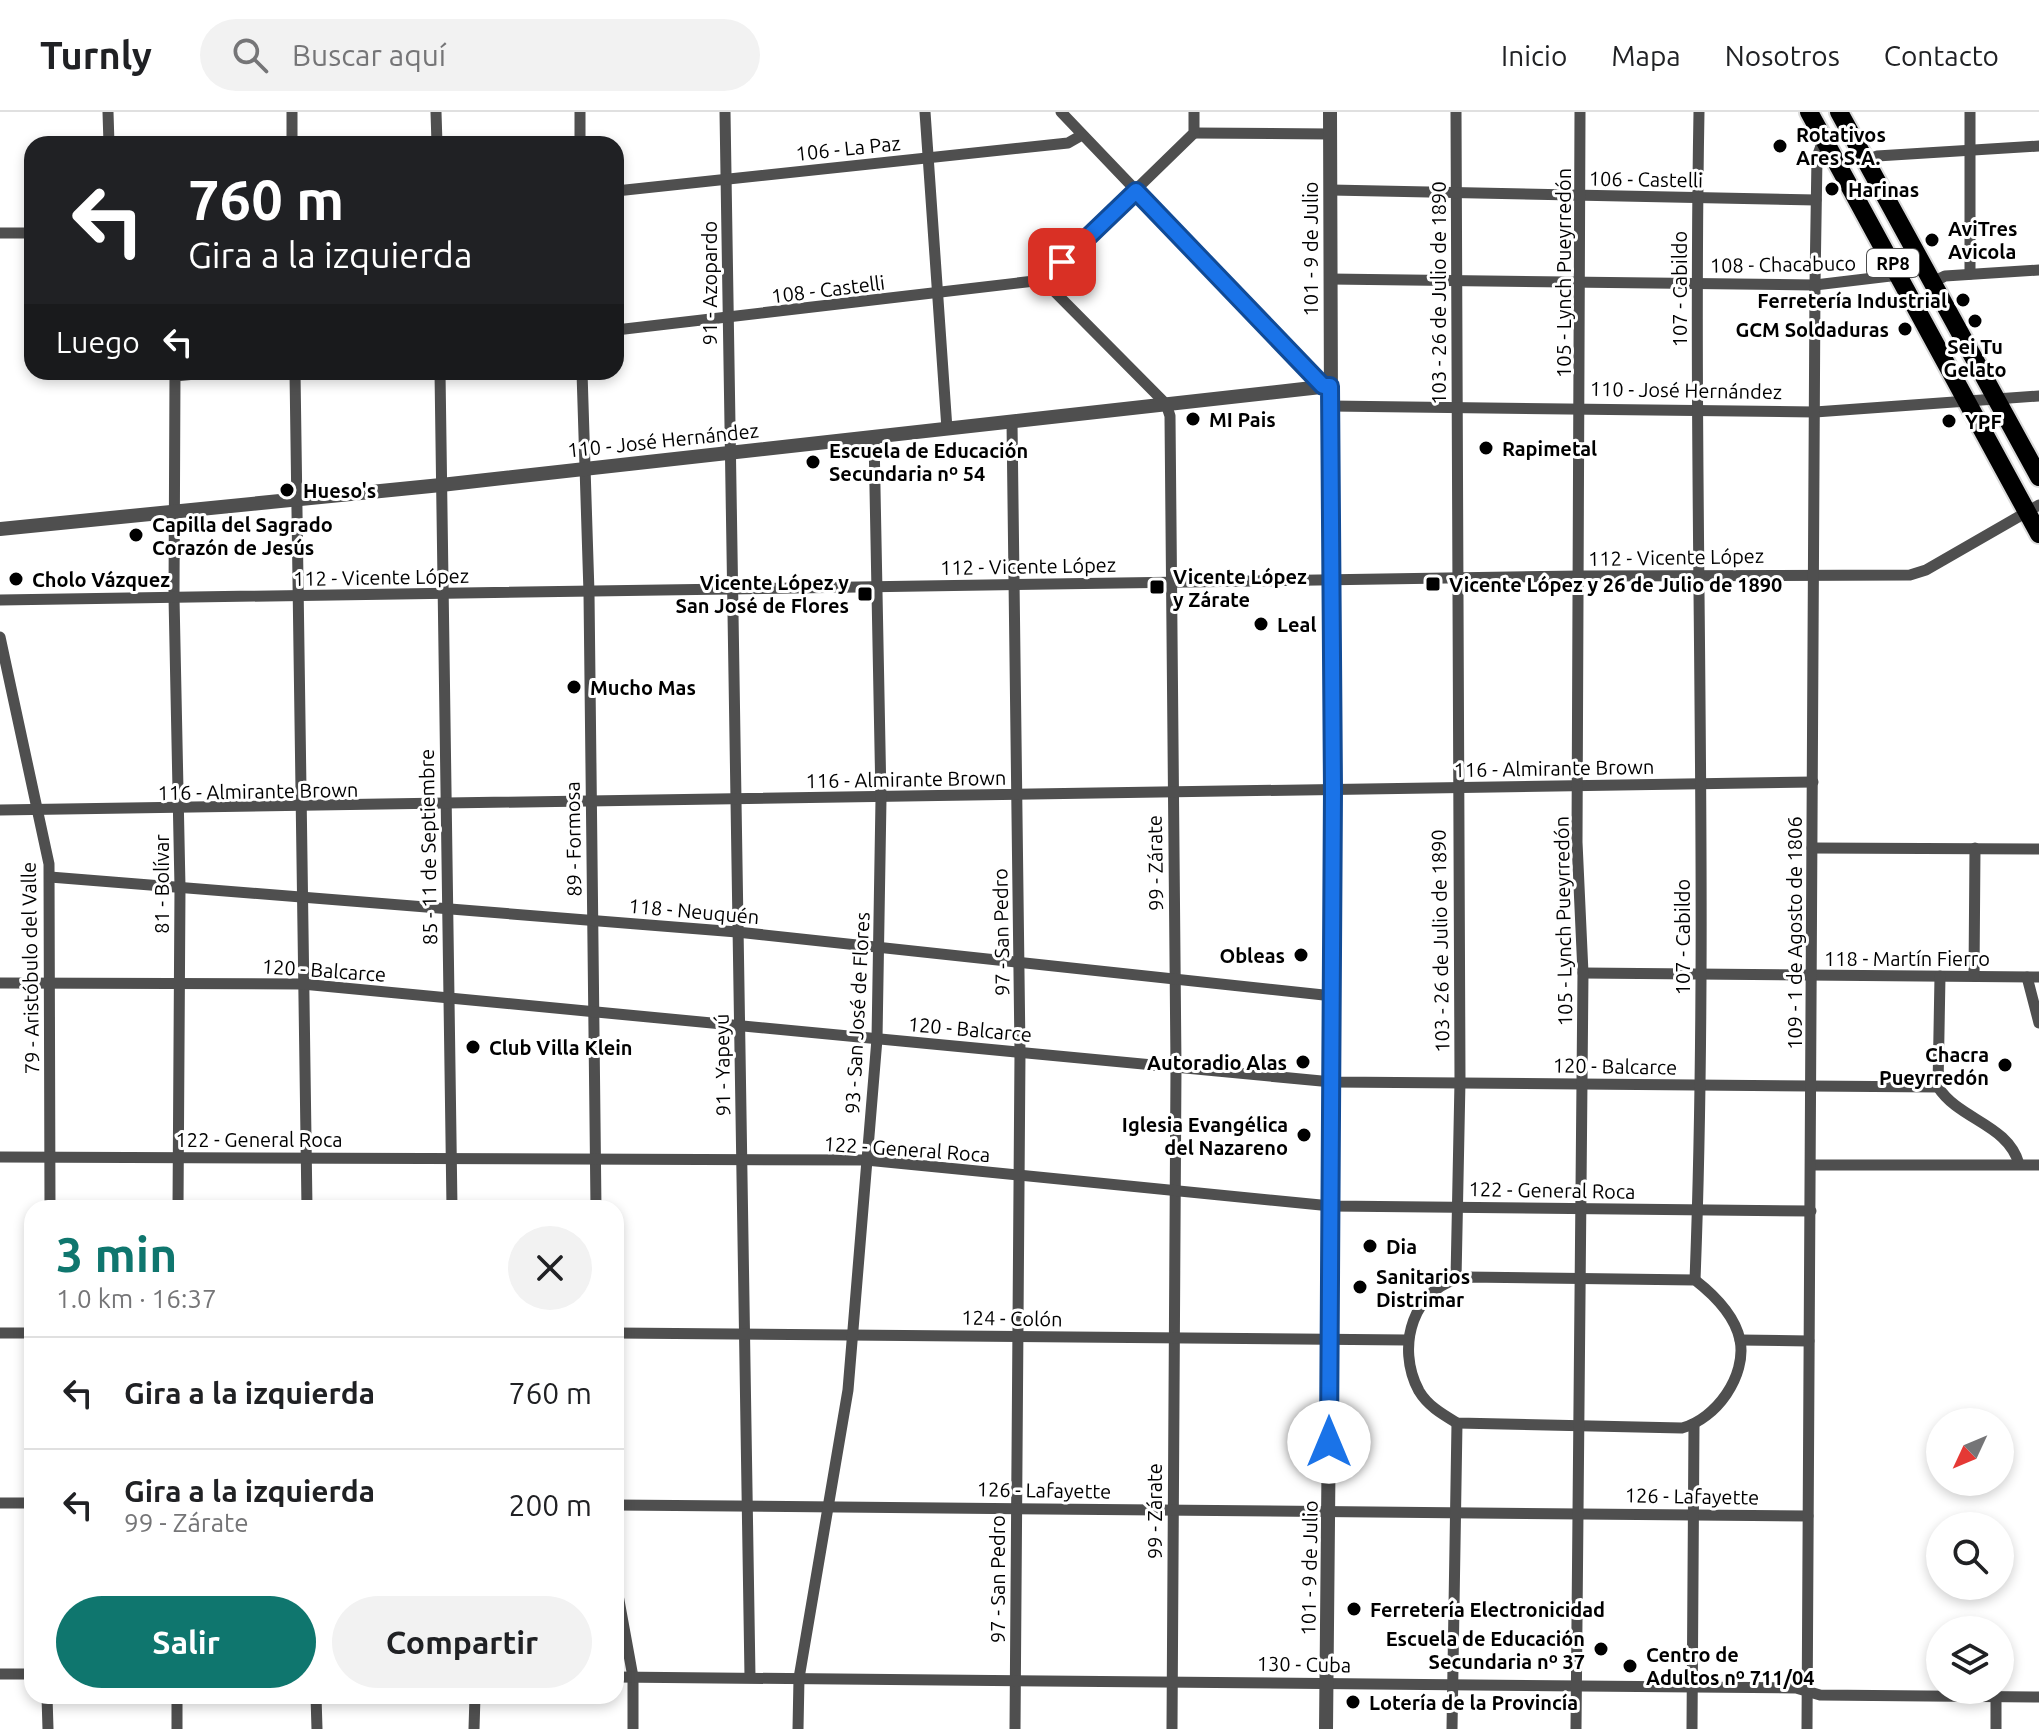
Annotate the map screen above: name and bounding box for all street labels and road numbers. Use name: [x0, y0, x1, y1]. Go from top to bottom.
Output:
street label: 106 - La Paz: [795, 131, 901, 165]
street label: 106 - Castelli: [1589, 167, 1703, 191]
street label: 105 - Lynch Pueyrredón: [1552, 168, 1575, 378]
street label: 101 - 9 de Julio: [1299, 181, 1322, 317]
street label: 103 - 26 de Julio de 1890: [1427, 181, 1450, 405]
street label: 91 - Azopardo: [698, 221, 721, 345]
street label: 107 - Cabildo: [1668, 231, 1691, 347]
road number: RP8: [1867, 249, 1919, 277]
street label: 108 - Chacabuco: [1710, 251, 1856, 277]
street label: 108 - Castelli: [770, 271, 886, 307]
street label: 110 - José Hernández: [1590, 377, 1782, 403]
street label: 110 - José Hernández: [566, 419, 760, 461]
street label: 112 - Vicente López: [1588, 544, 1764, 570]
street label: 112 - Vicente López: [940, 553, 1116, 579]
street label: 112 - Vicente López: [293, 564, 469, 590]
street label: 85 - 11 de Septiembre: [415, 749, 441, 945]
street label: 116 - Almirante Brown: [1453, 755, 1655, 781]
street label: 116 - Almirante Brown: [805, 766, 1007, 792]
street label: 116 - Almirante Brown: [157, 778, 359, 804]
street label: 89 - Formosa: [560, 781, 586, 897]
street label: 99 - Zárate: [1143, 815, 1167, 911]
street label: 105 - Lynch Pueyrredón: [1550, 816, 1576, 1026]
street label: 109 - 1 de Agosto de 1806: [1783, 816, 1806, 1050]
street label: 103 - 26 de Julio de 1890: [1427, 829, 1453, 1053]
street label: 81 - Bolívar: [150, 834, 173, 934]
street label: 79 - Aristóbulo del Valle: [17, 862, 43, 1074]
street label: 97 - San Pedro: [988, 868, 1014, 996]
street label: 107 - Cabildo: [1671, 879, 1694, 995]
street label: 118 - Neuquén: [628, 894, 760, 928]
street label: 93 - San José de Flores: [840, 911, 874, 1115]
street label: 118 - Martín Fierro: [1824, 947, 1990, 970]
street label: 120 - Balcarce: [261, 954, 387, 986]
street label: 120 - Balcarce: [907, 1012, 1033, 1046]
street label: 91 - Yapeyú: [710, 1014, 734, 1116]
street label: 120 - Balcarce: [1553, 1053, 1677, 1079]
street label: 122 - General Roca: [176, 1128, 342, 1151]
street label: 122 - General Roca: [823, 1132, 991, 1166]
street label: 122 - General Roca: [1468, 1177, 1636, 1203]
street label: 124 - Colón: [961, 1306, 1063, 1330]
street label: 99 - Zárate: [1143, 1463, 1166, 1559]
street label: 126 - Lafayette: [977, 1477, 1111, 1503]
street label: 126 - Lafayette: [1625, 1483, 1759, 1509]
street label: 101 - 9 de Julio: [1296, 1500, 1322, 1636]
street label: 97 - San Pedro: [986, 1515, 1009, 1643]
street label: 130 - Cuba: [1257, 1652, 1351, 1676]

